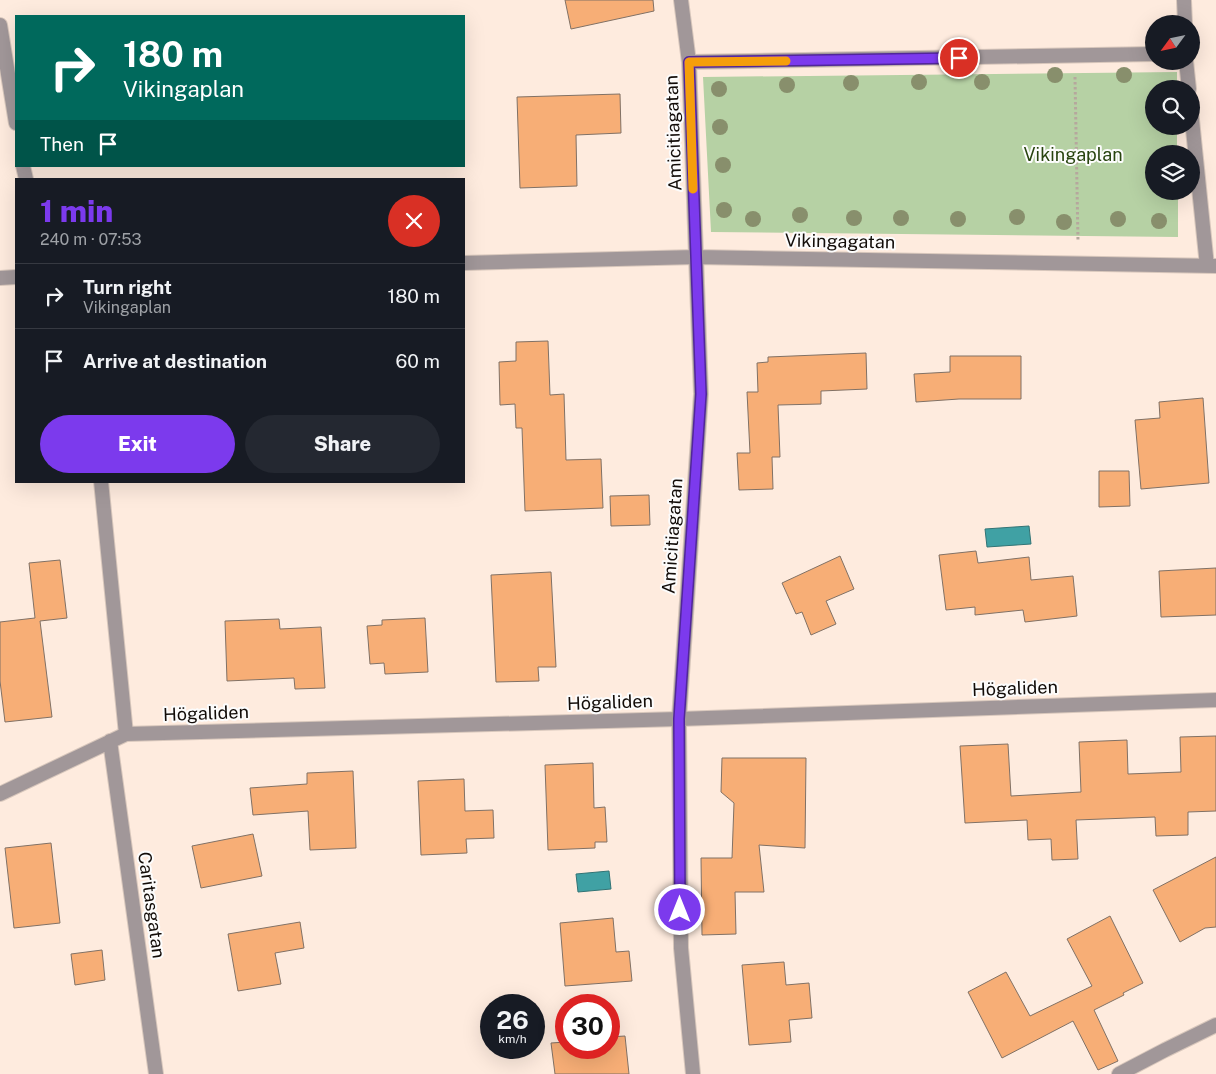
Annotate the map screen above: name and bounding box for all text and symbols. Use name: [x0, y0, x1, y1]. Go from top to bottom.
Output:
north arrow: [1145, 15, 1200, 70]
map controls: [1145, 15, 1200, 200]
text: 180 m: [123, 34, 223, 75]
icon: right: [40, 35, 105, 100]
pin: [938, 37, 980, 79]
icon: arrive: [945, 44, 973, 72]
street label: Amicitiagatan: [660, 75, 686, 191]
text: Vikingaplan: [123, 76, 244, 102]
button: search: [1145, 80, 1200, 135]
icon: arrive: [94, 130, 122, 158]
text: Then: [40, 133, 84, 155]
park label: Vikingaplan: [1023, 144, 1123, 165]
button: layers: [1145, 145, 1200, 200]
text: 1 min: [40, 193, 113, 229]
button: close: [388, 195, 440, 247]
text: 240 m · 07:53: [40, 230, 142, 249]
street label: Vikingagatan: [785, 230, 895, 252]
text: Turn right: [83, 276, 172, 298]
icon: right: [40, 282, 68, 310]
text: 180 m: [387, 285, 440, 307]
text: Vikingaplan: [83, 298, 171, 317]
icon: arrive: [40, 347, 68, 375]
text: Arrive at destination: [83, 350, 267, 372]
text: 60 m: [396, 350, 440, 372]
button: Exit: [40, 415, 235, 473]
button: Share: [245, 415, 440, 473]
street label: Amicitiagatan: [657, 477, 687, 595]
street label: Högaliden: [972, 676, 1058, 700]
street label: Högaliden: [567, 690, 653, 714]
street label: Högaliden: [163, 701, 249, 725]
street label: Caritasgatan: [134, 850, 170, 960]
position arrow: [653, 883, 705, 935]
speed limit sign: 30: [555, 994, 620, 1059]
text: 26: [496, 1005, 529, 1035]
text: km/h: [498, 1032, 527, 1046]

